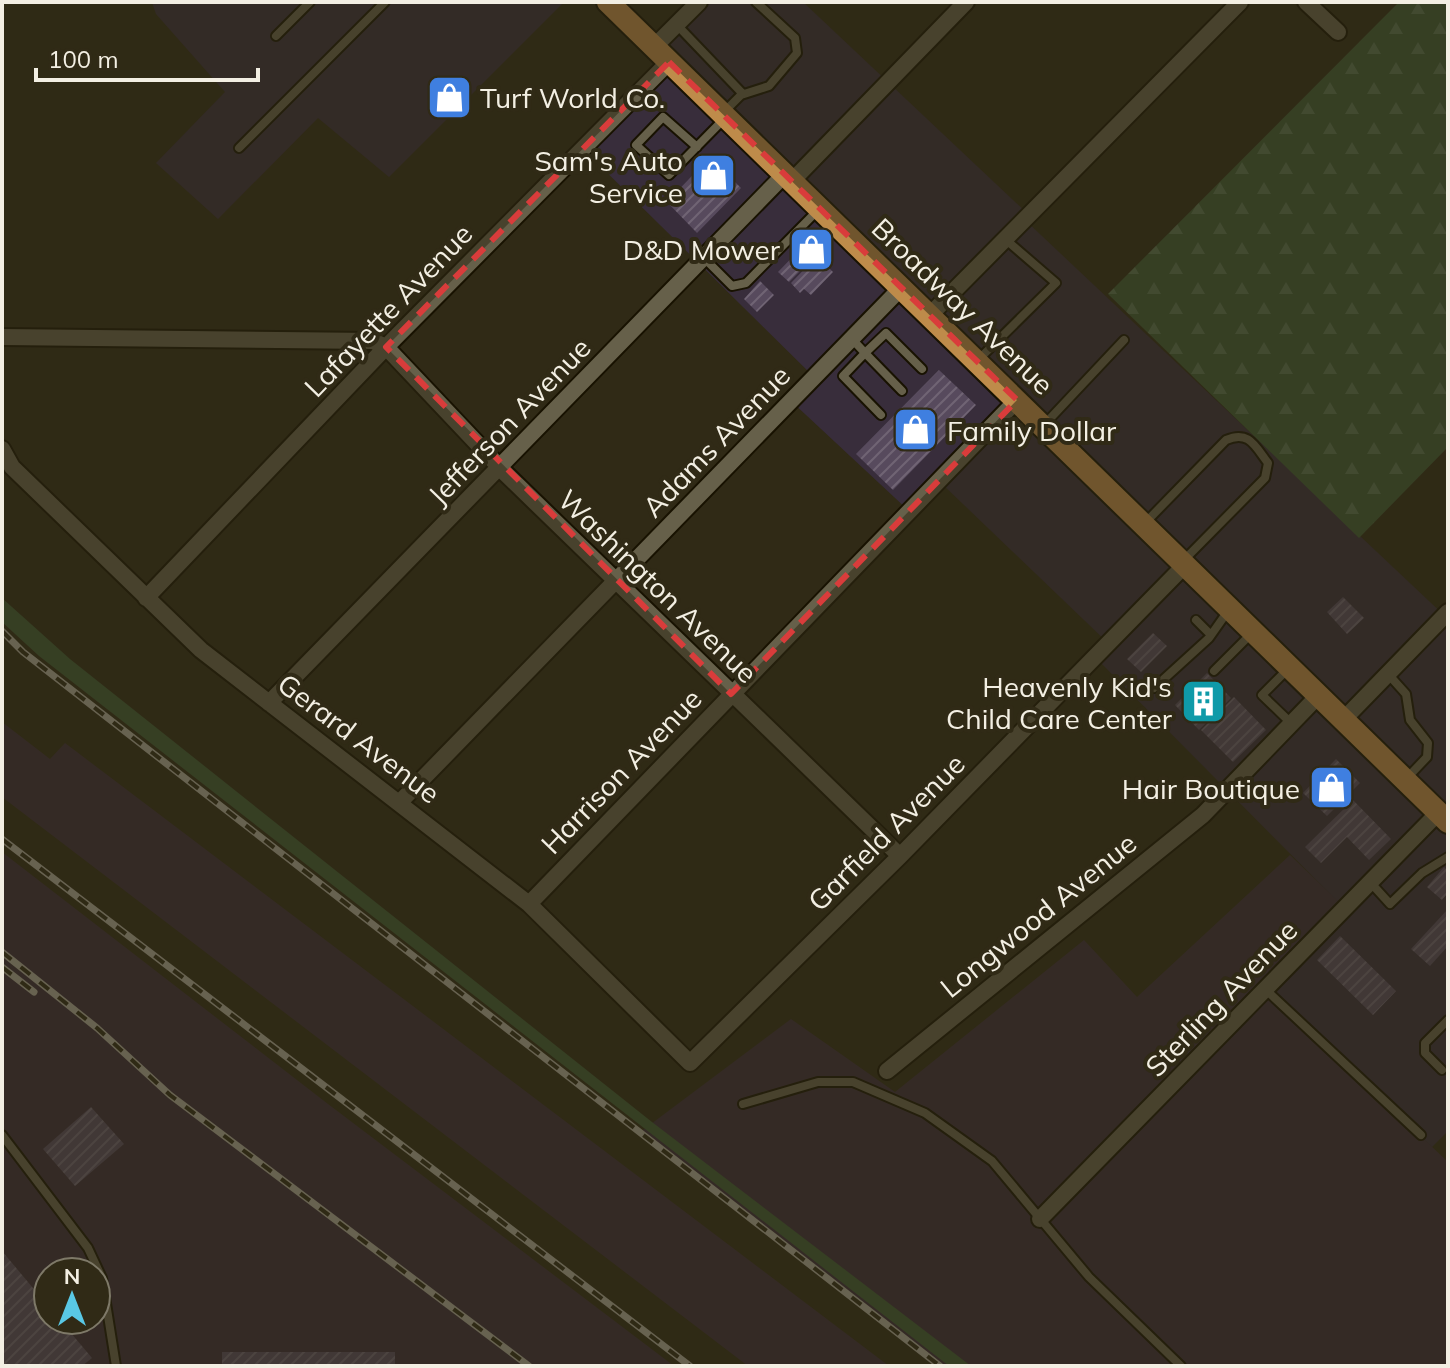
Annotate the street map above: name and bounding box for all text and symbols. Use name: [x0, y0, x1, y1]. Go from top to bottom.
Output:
scale bar: [36, 32, 258, 82]
text: 100 m: [48, 44, 119, 74]
shop icon: Turf World Co.: [425, 73, 473, 121]
place label: Turf World Co.: [480, 80, 665, 115]
place label: Sam's Auto Service: [534, 143, 683, 210]
shop icon: Sam's Auto Service: [690, 152, 738, 200]
street label: Broadway Avenue: [865, 210, 1061, 402]
street label: Lafayette Avenue: [297, 216, 479, 404]
shop icon: D&D Mower: [787, 225, 835, 273]
place label: D&D Mower: [623, 232, 781, 267]
street label: Jefferson Avenue: [420, 330, 598, 512]
street label: Adams Avenue: [635, 358, 797, 524]
shop icon: Family Dollar: [892, 406, 940, 454]
place label: Family Dollar: [947, 413, 1117, 448]
street label: Washington Avenue: [551, 482, 765, 690]
street label: Gerard Avenue: [271, 666, 447, 810]
place label: Heavenly Kid's Child Care Center: [946, 669, 1173, 736]
building icon: Heavenly Kid's Child Care Center: [1179, 678, 1227, 726]
street label: Harrison Avenue: [533, 681, 709, 861]
street label: Garfield Avenue: [800, 746, 972, 918]
shop icon: Hair Boutique: [1307, 764, 1355, 812]
place label: Hair Boutique: [1122, 771, 1300, 806]
street label: Longwood Avenue: [933, 825, 1143, 1005]
street label: Sterling Avenue: [1138, 912, 1304, 1084]
north arrow: [32, 1256, 112, 1336]
text: N: [64, 1262, 80, 1290]

